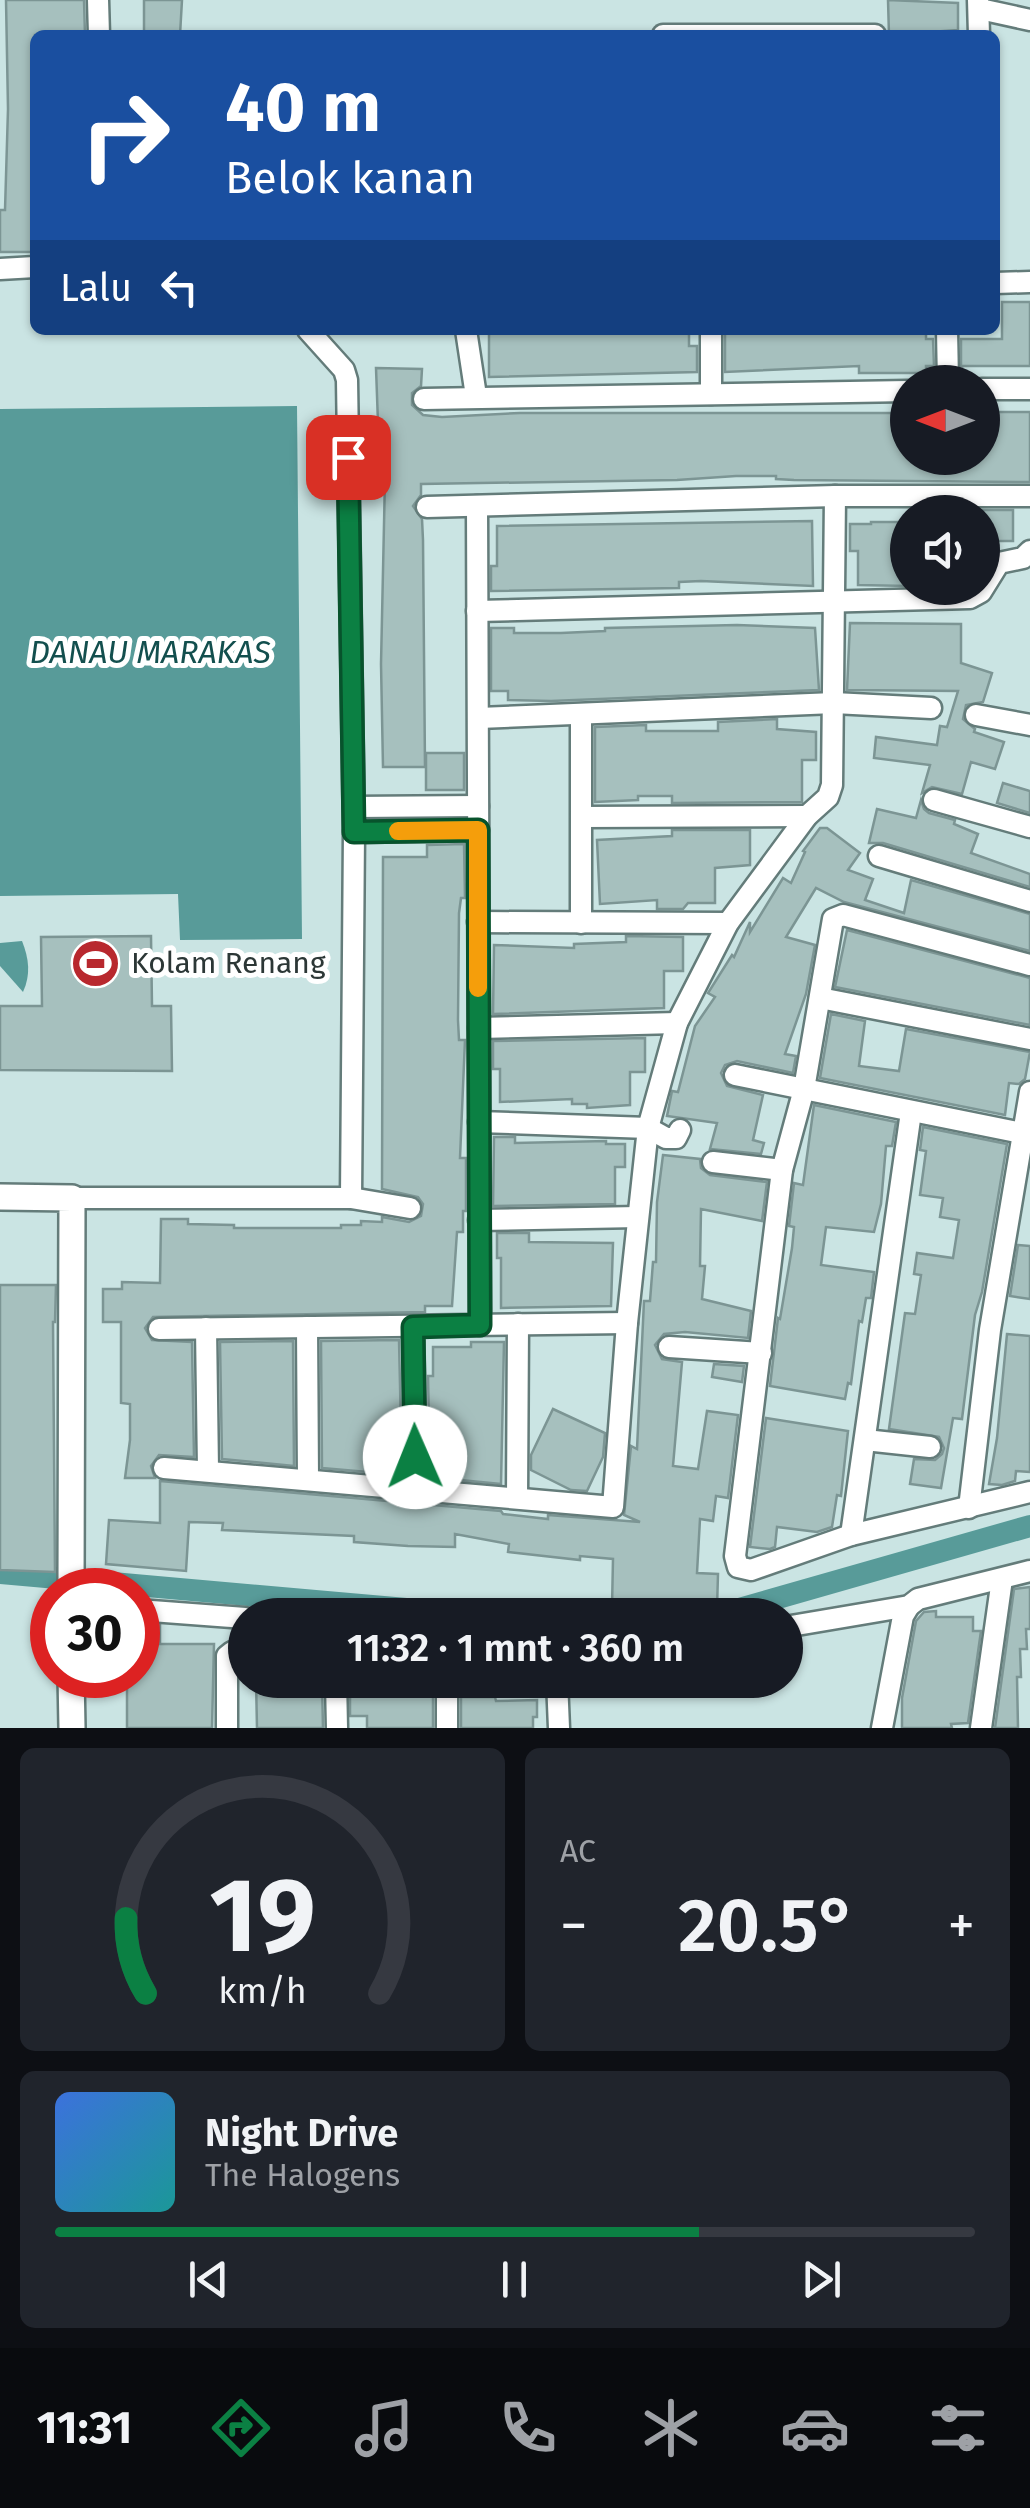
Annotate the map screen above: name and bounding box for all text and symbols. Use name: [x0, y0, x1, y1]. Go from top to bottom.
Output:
text: 40 m: [225, 66, 381, 150]
icon: right: [60, 70, 190, 200]
text: Belok kanan: [225, 151, 475, 205]
icon: left: [152, 260, 207, 315]
text: Lalu: [60, 265, 132, 311]
north arrow: [890, 365, 1000, 475]
map controls: [890, 365, 1000, 605]
pin: [306, 415, 391, 500]
icon: arrive: [321, 430, 376, 485]
button: sound: [890, 495, 1000, 605]
water label: DANAU MARAKAS: [29, 633, 271, 671]
sports icon: Kolam Renang: [70, 937, 122, 989]
place label: Kolam Renang: [131, 945, 326, 981]
position arrow: [363, 1405, 467, 1509]
speed limit sign: 30: [30, 1568, 160, 1698]
text: 11:32 · 1 mnt · 360 m: [347, 1625, 684, 1671]
text: AC: [560, 1832, 596, 1870]
text: 19: [209, 1854, 316, 1979]
text: 20.5°: [678, 1881, 857, 1971]
text: −: [560, 1893, 588, 1959]
text: +: [948, 1893, 975, 1959]
text: km/h: [218, 1970, 307, 2012]
text: Night Drive: [205, 2110, 398, 2156]
text: The Halogens: [205, 2156, 400, 2194]
icon: previous: [181, 2252, 236, 2307]
icon: pause: [487, 2252, 542, 2307]
icon: next: [794, 2252, 849, 2307]
icon: directions: [206, 2393, 276, 2463]
icon: music: [349, 2393, 419, 2463]
icon: phone: [493, 2393, 563, 2463]
icon: climate: [636, 2393, 706, 2463]
icon: car: [780, 2393, 850, 2463]
icon: filters: [923, 2393, 993, 2463]
text: 11:31: [37, 2401, 132, 2455]

